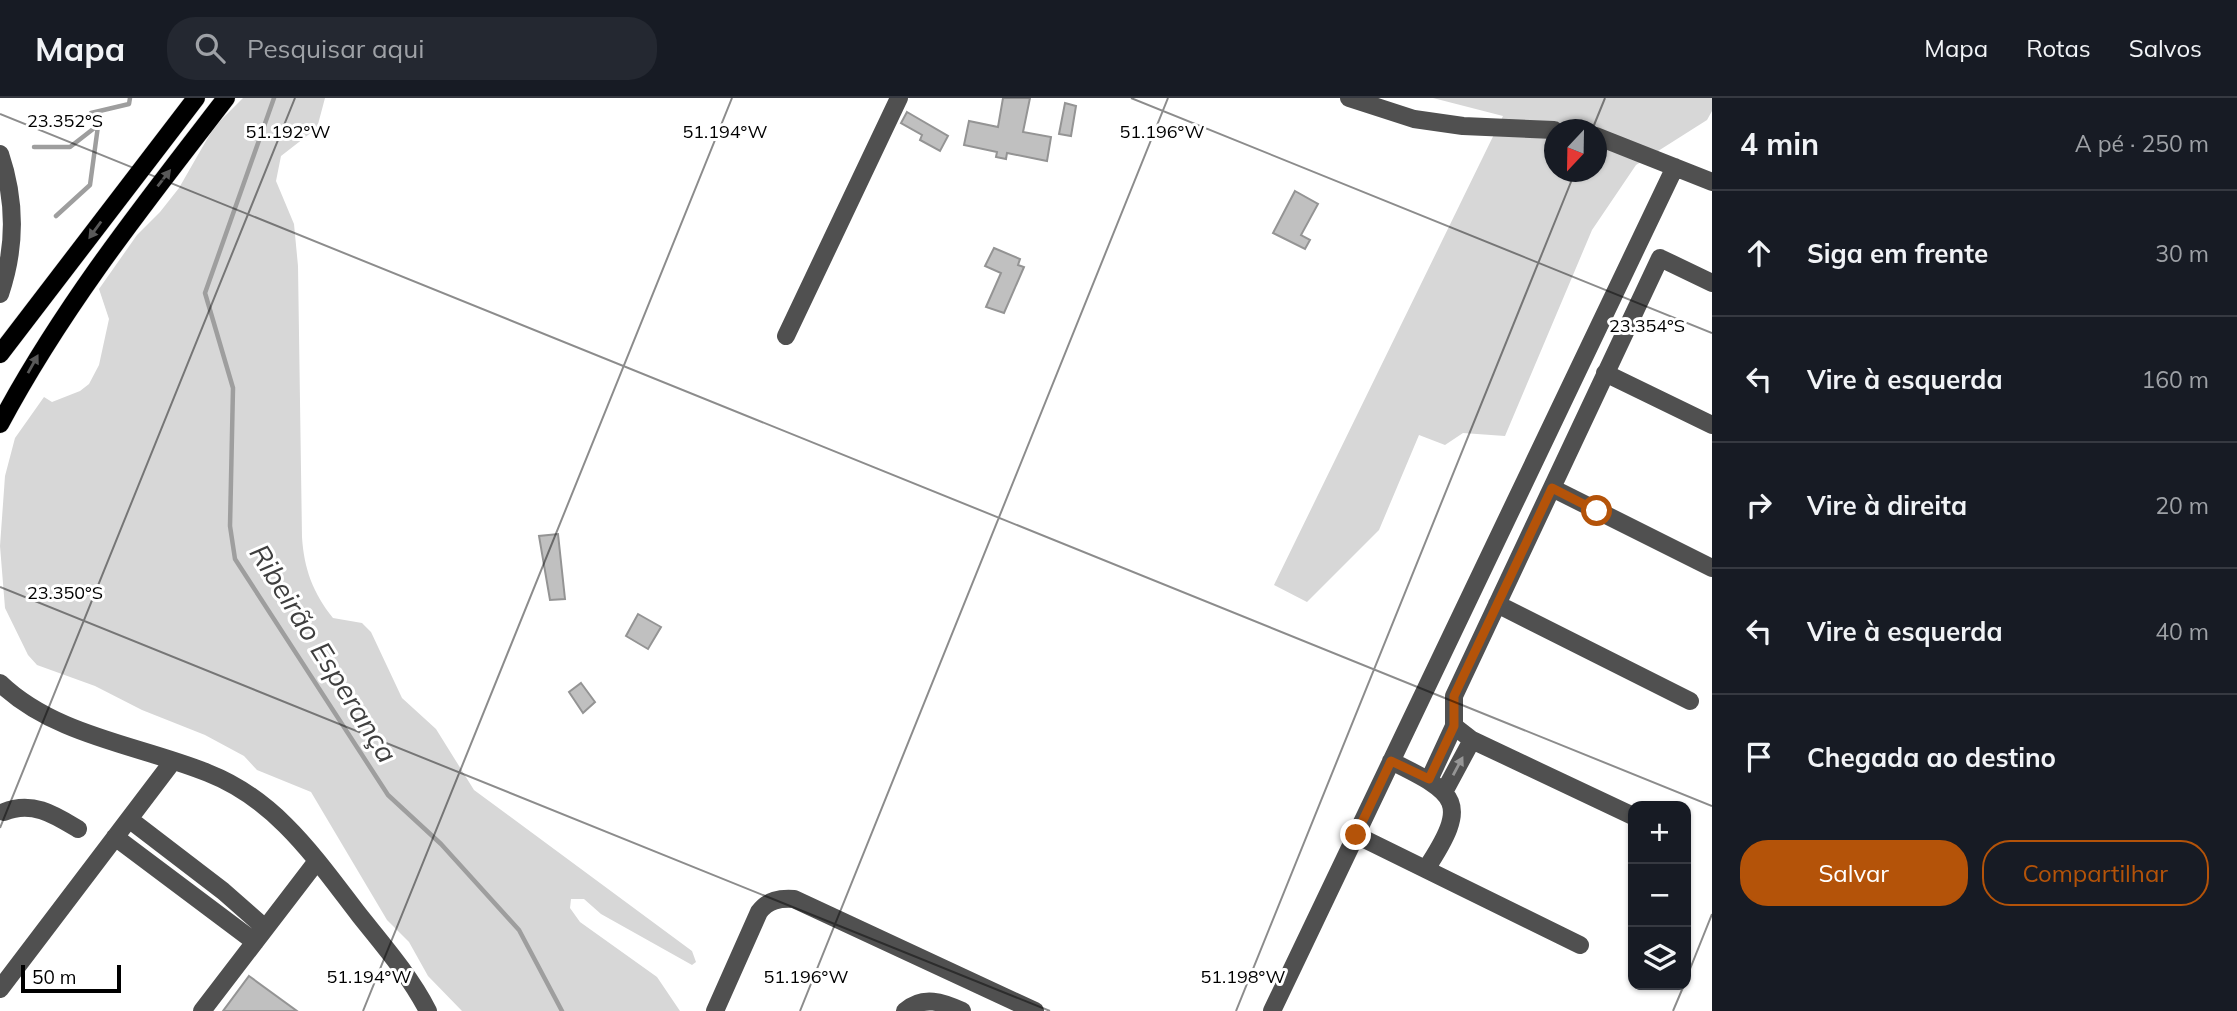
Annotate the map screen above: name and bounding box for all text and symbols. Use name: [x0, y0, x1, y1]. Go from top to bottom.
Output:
search box: [167, 17, 657, 80]
text: Mapa: [35, 28, 125, 69]
icon: search: [191, 29, 229, 67]
text: Pesquisar aqui: [247, 32, 424, 65]
text: Mapa: [1924, 33, 1988, 63]
text: Rotas: [2026, 33, 2091, 63]
text: Salvos: [2129, 33, 2202, 63]
text: 23.352°S: [27, 109, 103, 132]
north arrow: [1544, 119, 1607, 182]
text: 51.192°W: [245, 120, 331, 143]
text: 51.194°W: [682, 120, 768, 143]
text: 51.196°W: [1119, 120, 1205, 143]
text: 4 min: [1740, 125, 1819, 163]
text: A pé · 250 m: [2075, 129, 2209, 158]
one-way arrow: [157, 170, 172, 188]
one-way arrow: [88, 221, 102, 239]
icon: ahead: [1740, 234, 1778, 272]
text: Siga em frente: [1807, 237, 1988, 270]
text: 30 m: [2155, 239, 2209, 268]
text: 23.354°S: [1609, 314, 1685, 337]
one-way arrow: [27, 355, 39, 374]
icon: left: [1740, 360, 1778, 398]
text: Vire à esquerda: [1807, 363, 2003, 396]
text: 160 m: [2141, 365, 2209, 394]
icon: right: [1740, 486, 1778, 524]
text: Vire à direita: [1807, 489, 1967, 522]
text: 20 m: [2155, 491, 2209, 520]
route start: [1581, 495, 1612, 526]
water label: Ribeirão Esperança: [243, 537, 405, 769]
text: 23.350°S: [27, 581, 103, 604]
icon: left: [1740, 612, 1778, 650]
text: Vire à esquerda: [1807, 615, 2003, 648]
text: 40 m: [2155, 617, 2209, 646]
icon: arrive: [1740, 738, 1778, 776]
text: Chegada ao destino: [1807, 741, 2056, 774]
one-way arrow: [1452, 756, 1464, 776]
map controls: [1628, 801, 1691, 990]
button: +: [1628, 801, 1691, 864]
route end: [1340, 819, 1371, 850]
button: Salvar: [1740, 840, 1968, 906]
button: Compartilhar: [1982, 840, 2209, 906]
button: −: [1628, 864, 1691, 927]
button: layers: [1628, 927, 1691, 990]
scale bar: [21, 962, 121, 994]
text: 50 m: [32, 965, 76, 989]
text: 51.194°W: [326, 965, 412, 988]
text: 51.196°W: [763, 965, 849, 988]
text: 51.198°W: [1200, 965, 1286, 988]

